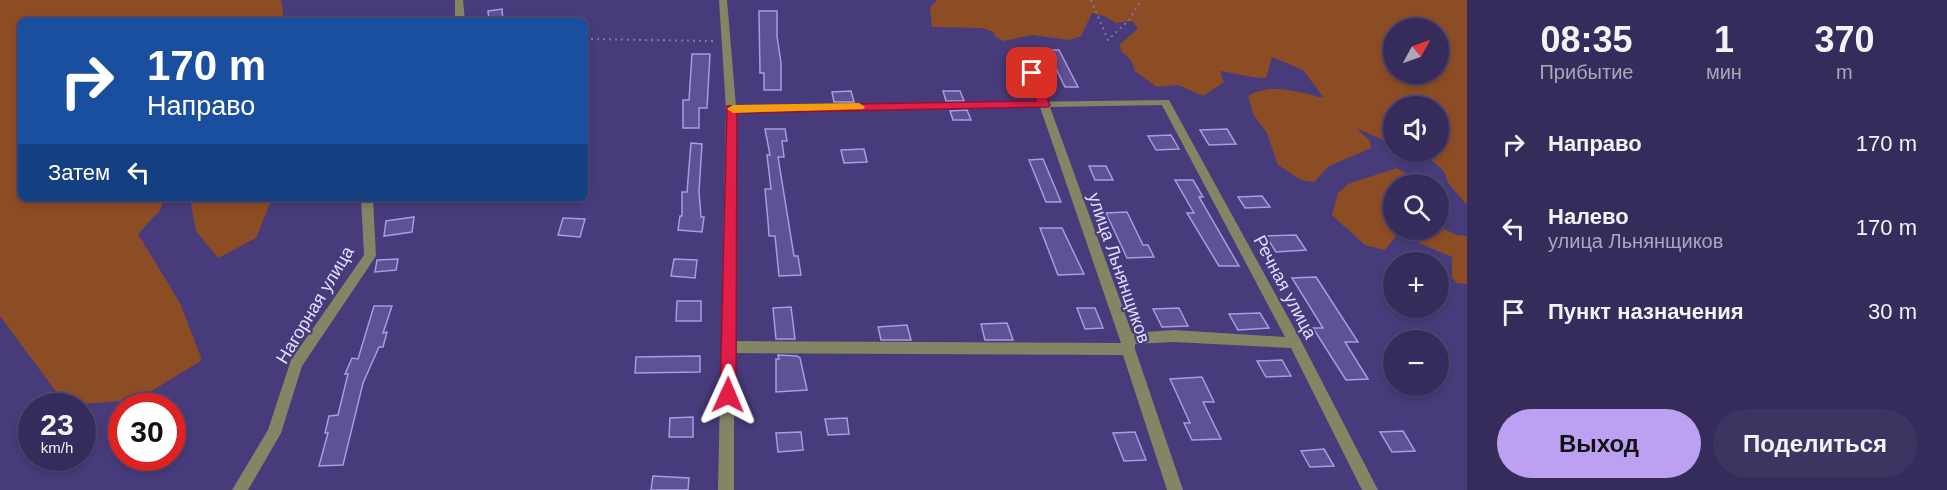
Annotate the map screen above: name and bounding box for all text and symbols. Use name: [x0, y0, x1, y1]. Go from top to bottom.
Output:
north arrow: [1383, 18, 1449, 84]
map controls: [1383, 18, 1449, 396]
text: 08:35: [1540, 19, 1633, 60]
text: 1: [1714, 19, 1734, 60]
text: 370: [1814, 19, 1874, 60]
icon: right: [48, 42, 126, 120]
text: 170 m: [147, 42, 266, 89]
pin: [1006, 47, 1057, 98]
icon: arrive: [1015, 56, 1048, 89]
text: Прибытие: [1539, 61, 1633, 83]
text: мин: [1706, 61, 1742, 83]
text: m: [1836, 61, 1853, 83]
text: Направо: [147, 91, 255, 121]
button: sound: [1383, 96, 1449, 162]
icon: right: [1497, 128, 1530, 161]
text: Направо: [1548, 131, 1642, 156]
text: 170 m: [1856, 131, 1917, 156]
icon: left: [122, 156, 155, 189]
text: Затем: [48, 160, 110, 185]
button: search: [1383, 174, 1449, 240]
street label: улица Льнянщиков: [1084, 190, 1154, 346]
text: Налево: [1548, 204, 1629, 229]
icon: left: [1497, 212, 1530, 245]
text: 170 m: [1856, 215, 1917, 240]
text: улица Льнянщиков: [1548, 230, 1723, 252]
street label: Речная улица: [1249, 232, 1321, 343]
street label: Нагорная улица: [272, 242, 358, 367]
button: +: [1383, 252, 1449, 318]
icon: arrive: [1497, 296, 1530, 329]
text: Пункт назначения: [1548, 299, 1744, 324]
text: 30 m: [1868, 299, 1917, 324]
button: −: [1383, 330, 1449, 396]
position arrow: [696, 363, 760, 427]
speed limit sign: 30: [108, 393, 186, 471]
text: 23: [40, 408, 74, 441]
button: Выход: [1497, 409, 1701, 478]
button: Поделиться: [1713, 409, 1917, 478]
text: km/h: [41, 439, 73, 456]

